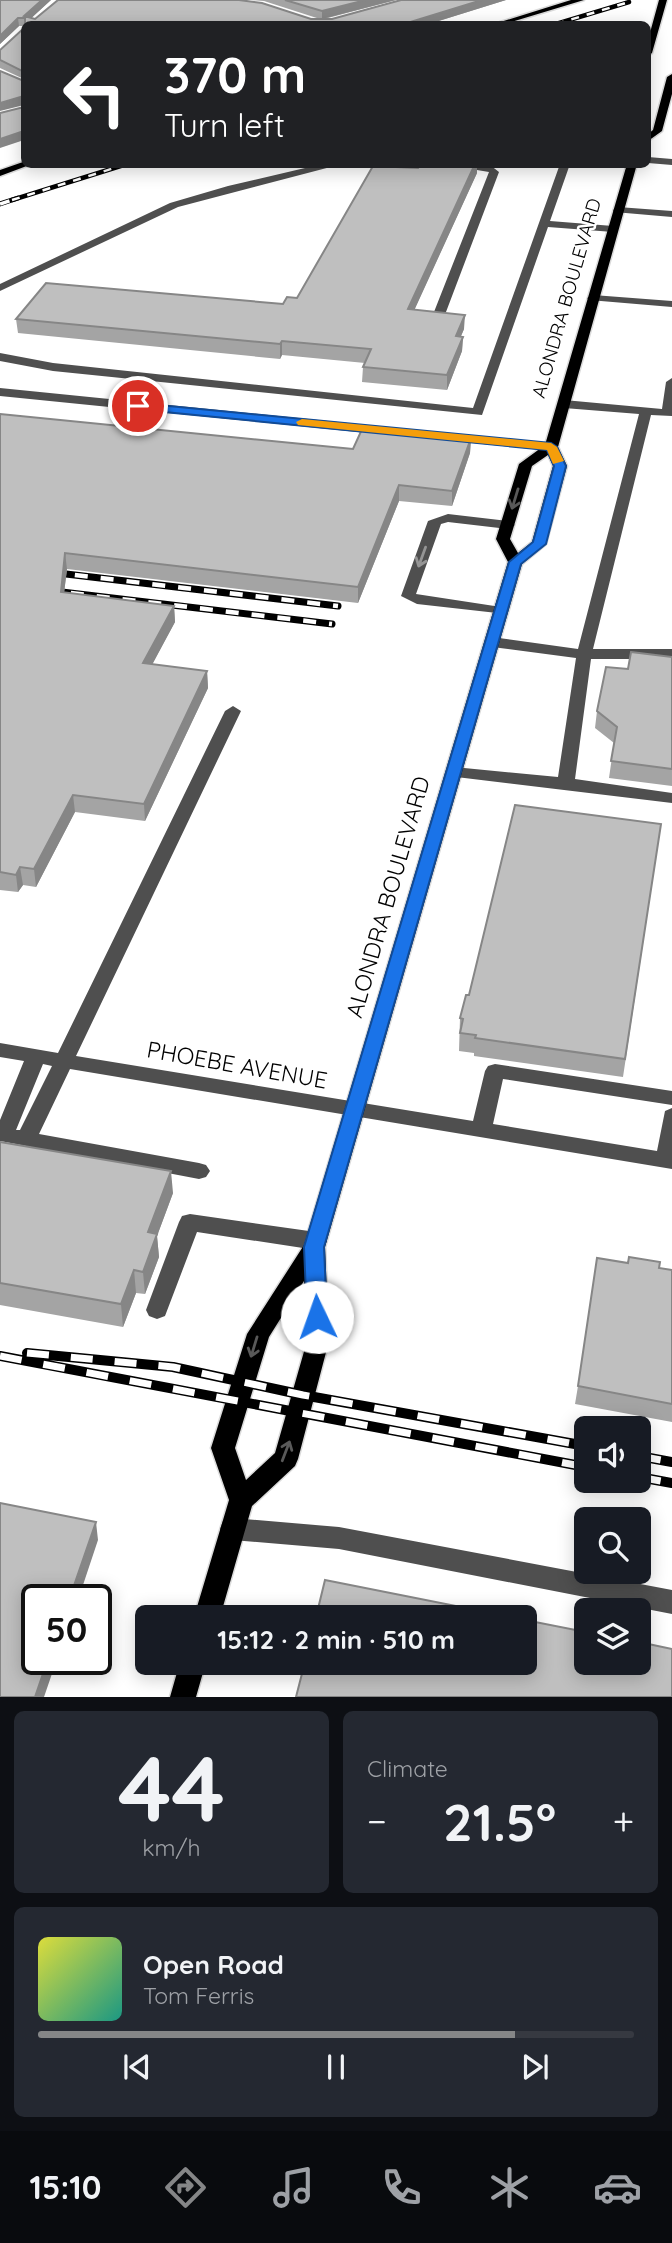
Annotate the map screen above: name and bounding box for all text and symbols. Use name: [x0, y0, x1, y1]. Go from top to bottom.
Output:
text: 370 m: [164, 44, 306, 105]
icon: left: [49, 49, 140, 140]
text: Turn left: [164, 105, 285, 145]
street label: ALONDRA BOULEVARD: [526, 195, 606, 401]
pin: [108, 376, 168, 436]
icon: arrive: [119, 387, 157, 425]
one-way arrow: [508, 488, 521, 510]
one-way arrow: [415, 546, 427, 568]
street label: ALONDRA BOULEVARD: [339, 773, 436, 1021]
street label: PHOEBE AVENUE: [145, 1034, 330, 1095]
position arrow: [280, 1280, 354, 1354]
one-way arrow: [247, 1336, 260, 1358]
map controls: [574, 1416, 651, 1675]
button: sound: [574, 1416, 651, 1493]
one-way arrow: [281, 1441, 294, 1463]
button: search: [574, 1507, 651, 1584]
speed limit sign: 50: [21, 1584, 112, 1675]
button: layers: [574, 1598, 651, 1675]
text: 15:12 · 2 min · 510 m: [217, 1623, 455, 1656]
text: 44: [118, 1730, 225, 1844]
text: Climate: [367, 1754, 448, 1783]
text: 21.5°: [443, 1789, 556, 1854]
text: −: [367, 1797, 387, 1845]
text: +: [613, 1797, 634, 1845]
text: km/h: [142, 1833, 201, 1862]
text: Open Road: [143, 1948, 284, 1981]
text: Tom Ferris: [143, 1981, 254, 2010]
icon: previous: [118, 2048, 156, 2086]
icon: pause: [317, 2048, 355, 2086]
icon: next: [516, 2048, 554, 2086]
icon: directions: [161, 2163, 210, 2212]
icon: music: [269, 2163, 318, 2212]
icon: phone: [377, 2163, 426, 2212]
icon: climate: [485, 2163, 534, 2212]
icon: car: [593, 2163, 642, 2212]
text: 15:10: [30, 2167, 101, 2207]

